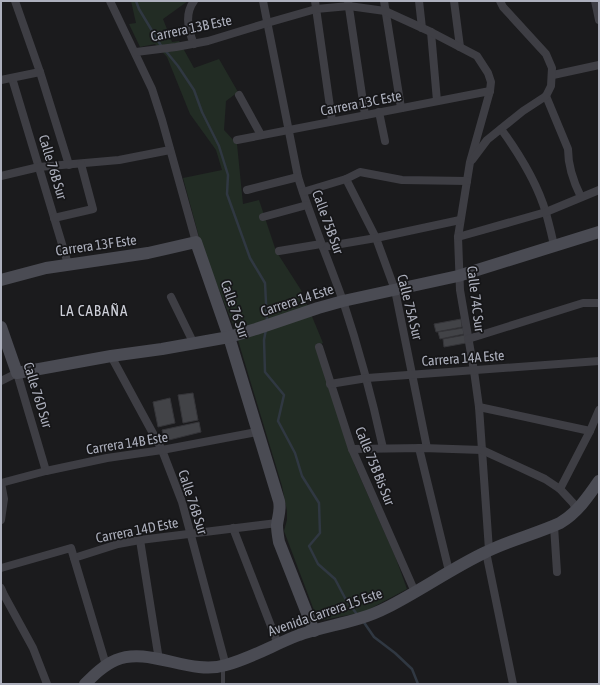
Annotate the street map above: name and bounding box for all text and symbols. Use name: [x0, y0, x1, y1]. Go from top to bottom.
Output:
street label: Carrera 13B Este: [149, 12, 233, 44]
street label: Carrera 13C Este: [319, 87, 403, 119]
street label: Calle 76B Sur: [36, 133, 71, 202]
street label: Calle 75B Sur: [309, 188, 347, 257]
street label: Carrera 13F Este: [54, 231, 138, 259]
street label: Calle 74C Sur: [464, 265, 488, 334]
street label: Calle 75A Sur: [394, 273, 426, 342]
street label: Calle 76 Sur: [218, 278, 253, 341]
street label: Carrera 14 Este: [258, 281, 336, 319]
district label: LA CABAÑA: [60, 302, 128, 319]
street label: Carrera 14A Este: [421, 347, 505, 369]
street label: Calle 76D Sur: [20, 360, 56, 431]
street label: Calle 75B Bis Sur: [352, 424, 398, 509]
street label: Carrera 14B Este: [85, 429, 169, 457]
street label: Calle 76B Sur: [175, 468, 211, 537]
street label: Carrera 14D Este: [94, 514, 180, 546]
street label: Avenida Carrera 15 Este: [266, 585, 384, 639]

